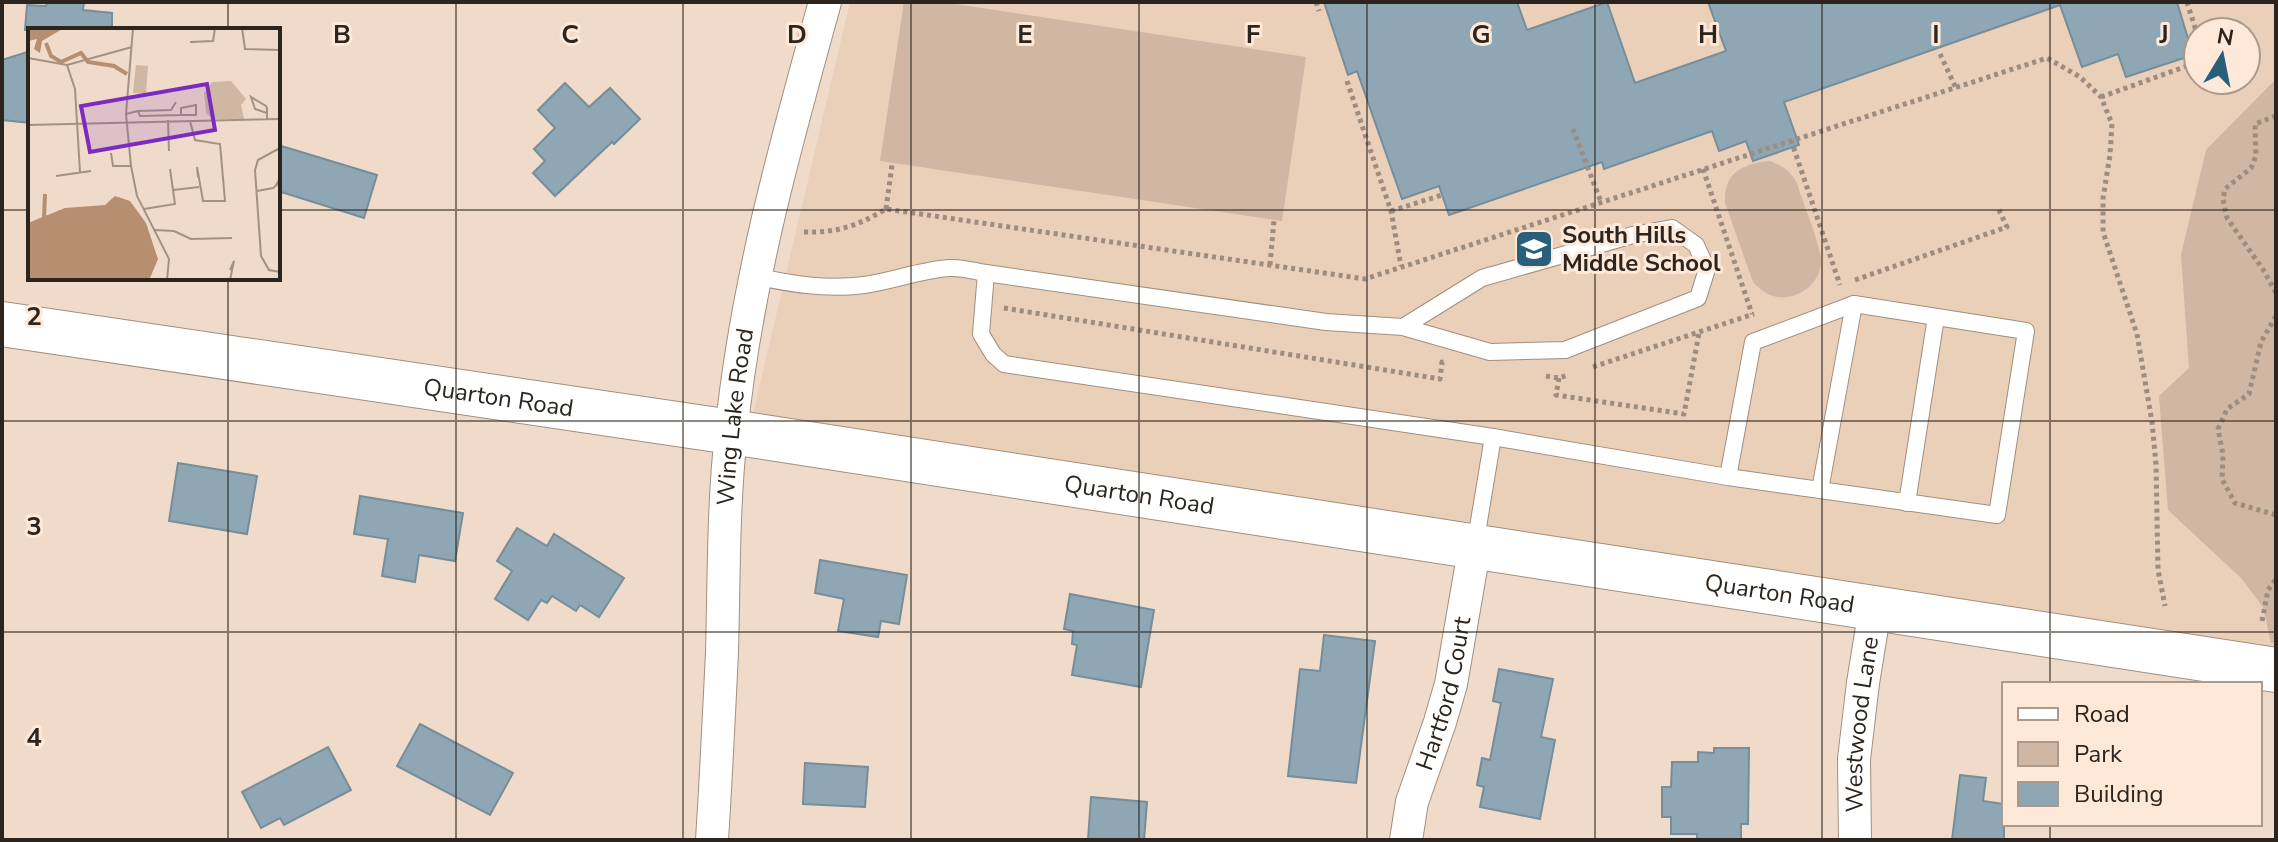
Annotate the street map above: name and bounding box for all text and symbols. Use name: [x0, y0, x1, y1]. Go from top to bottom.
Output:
north arrow: [2182, 16, 2262, 96]
text: B: [333, 17, 351, 52]
text: C: [561, 17, 579, 52]
text: D: [787, 17, 807, 52]
text: E: [1017, 17, 1033, 52]
text: F: [1246, 17, 1260, 52]
text: G: [1471, 17, 1491, 52]
text: H: [1698, 17, 1718, 52]
text: I: [1932, 17, 1940, 52]
text: J: [2158, 17, 2169, 52]
text: N: [2215, 21, 2236, 53]
inset map: [28, 28, 280, 280]
place label: South Hills Middle School: [1562, 219, 1721, 279]
school or university icon: South Hills Middle School: [1513, 228, 1555, 270]
text: 2: [26, 299, 42, 334]
street label: Wing Lake Road: [710, 326, 761, 506]
street label: Quarton Road: [421, 371, 576, 424]
street label: Quarton Road: [1062, 468, 1216, 522]
text: 3: [26, 509, 42, 544]
street label: Quarton Road: [1703, 566, 1857, 621]
street label: Hartford Court: [1408, 613, 1478, 775]
street label: Westwood Lane: [1838, 634, 1886, 813]
legend: [2002, 682, 2262, 826]
text: Road: [2074, 698, 2130, 730]
text: 4: [26, 720, 42, 755]
text: Park: [2074, 738, 2123, 770]
text: Building: [2074, 778, 2164, 810]

